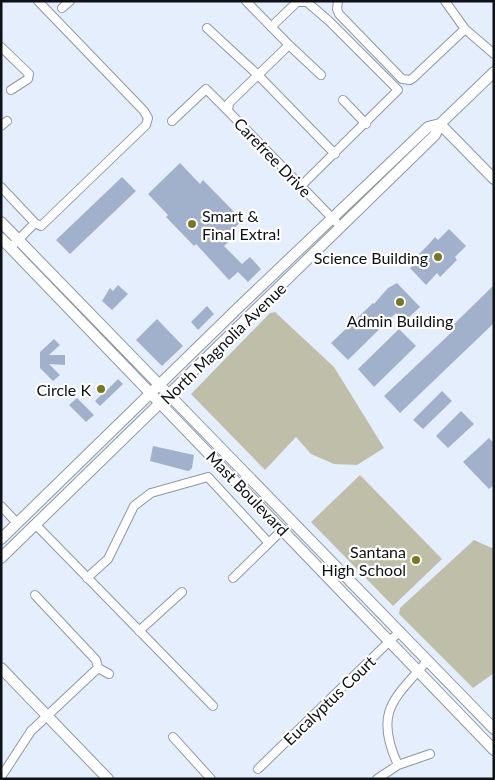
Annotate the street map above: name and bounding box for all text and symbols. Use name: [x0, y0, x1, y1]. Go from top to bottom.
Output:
street label: Carefree Drive: [230, 113, 316, 201]
place label: Smart & Final Extra!: [202, 206, 281, 243]
marker: Smart & Final Extra!: [186, 218, 198, 230]
place label: Science Building: [314, 248, 428, 267]
marker: Science Building: [432, 251, 444, 263]
street label: North Magnolia Avenue: [156, 278, 290, 408]
marker: Admin Building: [394, 296, 406, 308]
place label: Admin Building: [347, 311, 453, 330]
place label: Circle K: [36, 380, 91, 399]
marker: Circle K: [95, 383, 107, 395]
street label: Mast Boulevard: [203, 447, 293, 539]
place label: Santana High School: [322, 542, 406, 579]
marker: Santana High School: [410, 554, 422, 566]
street label: Eucalyptus Court: [279, 651, 379, 749]

